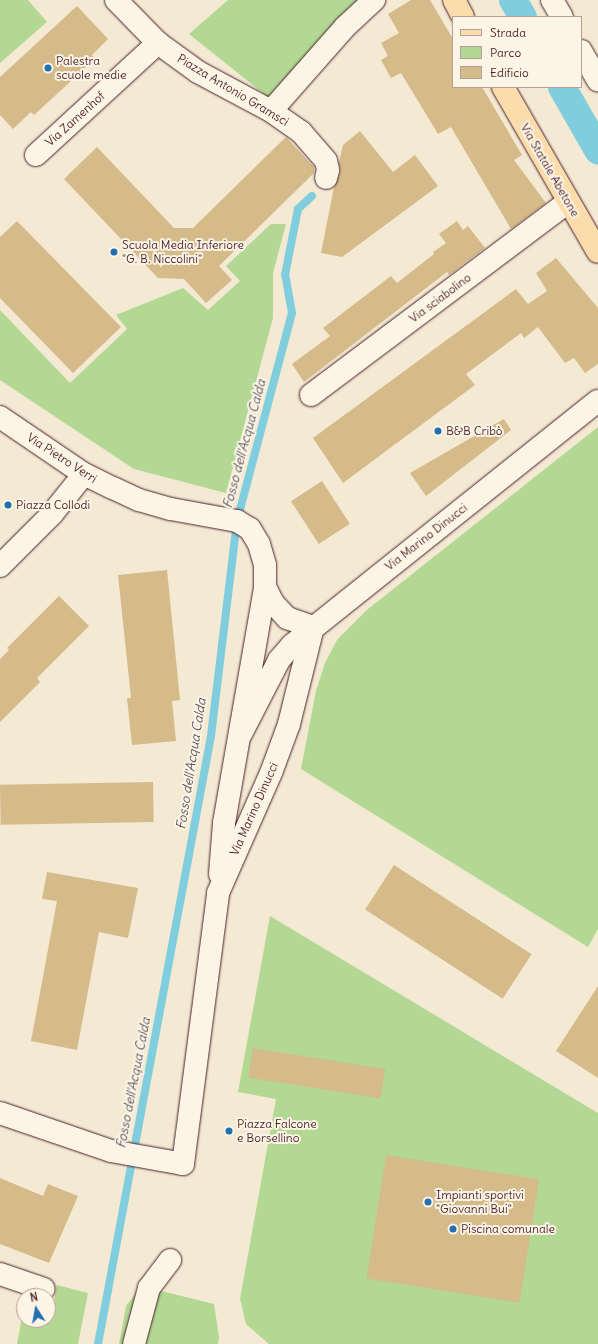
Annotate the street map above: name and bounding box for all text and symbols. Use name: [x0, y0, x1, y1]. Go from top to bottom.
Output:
legend: [452, 16, 582, 88]
text: Strada: [490, 25, 526, 40]
text: Parco: [490, 45, 521, 60]
street label: Piazza Antonio Gramsci: [175, 51, 291, 129]
place label: Palestra scuole medie: [56, 54, 126, 82]
marker: Palestra scuole medie: [43, 63, 53, 73]
text: Edificio: [490, 65, 529, 80]
street label: Via Zamenhof: [42, 89, 108, 149]
street label: Via Statale Abetone: [517, 121, 583, 219]
place label: Scuola Media Inferiore "G. B. Niccolini": [122, 238, 244, 266]
marker: Scuola Media Inferiore "G. B. Niccolini": [109, 247, 119, 257]
street label: Via sciabolino: [406, 270, 474, 326]
water label: Fosso dell'Acqua Calda: [220, 378, 270, 510]
place label: B&B Cribò: [446, 424, 503, 438]
marker: B&B Cribò: [433, 426, 443, 436]
street label: Via Pietro Verri: [24, 430, 100, 486]
place label: Piazza Collodi: [16, 498, 90, 512]
marker: Piazza Collodi: [3, 500, 13, 510]
street label: Via Marino Dinucci: [382, 500, 470, 574]
water label: Fosso dell'Acqua Calda: [174, 697, 210, 831]
street label: Via Marino Dinucci: [227, 760, 281, 858]
water label: Fosso dell'Acqua Calda: [114, 1016, 154, 1150]
place label: Piazza Falcone e Borsellino: [237, 1117, 317, 1145]
marker: Piazza Falcone e Borsellino: [224, 1126, 234, 1136]
place label: Impianti sportivi "Giovanni Bui": [436, 1188, 524, 1216]
marker: Impianti sportivi "Giovanni Bui": [423, 1197, 433, 1207]
place label: Piscina comunale: [461, 1222, 555, 1236]
marker: Piscina comunale: [448, 1224, 458, 1234]
north arrow: [16, 1288, 56, 1328]
text: N: [29, 1290, 39, 1305]

